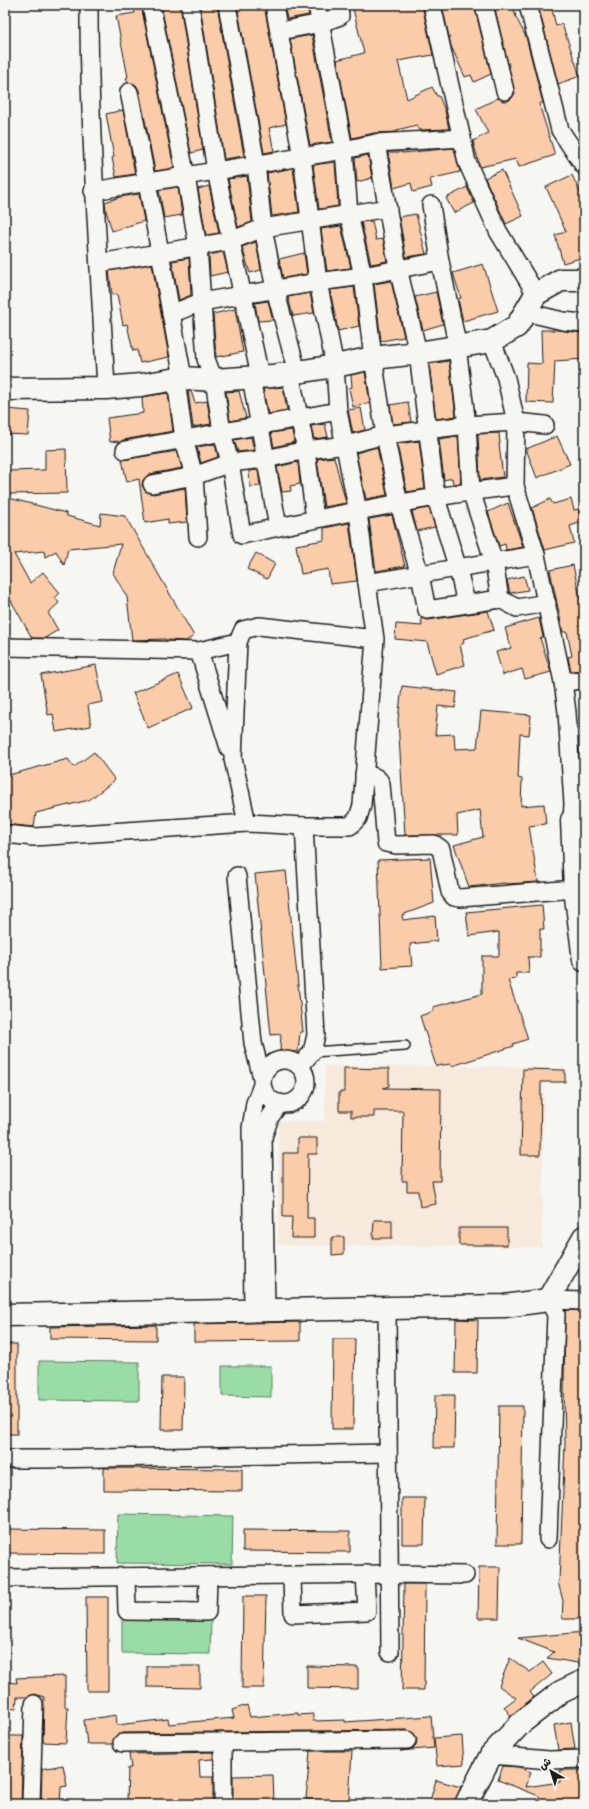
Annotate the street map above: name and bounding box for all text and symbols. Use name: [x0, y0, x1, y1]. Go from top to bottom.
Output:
north arrow: [531, 1751, 571, 1791]
text: ش: [535, 1753, 556, 1775]

